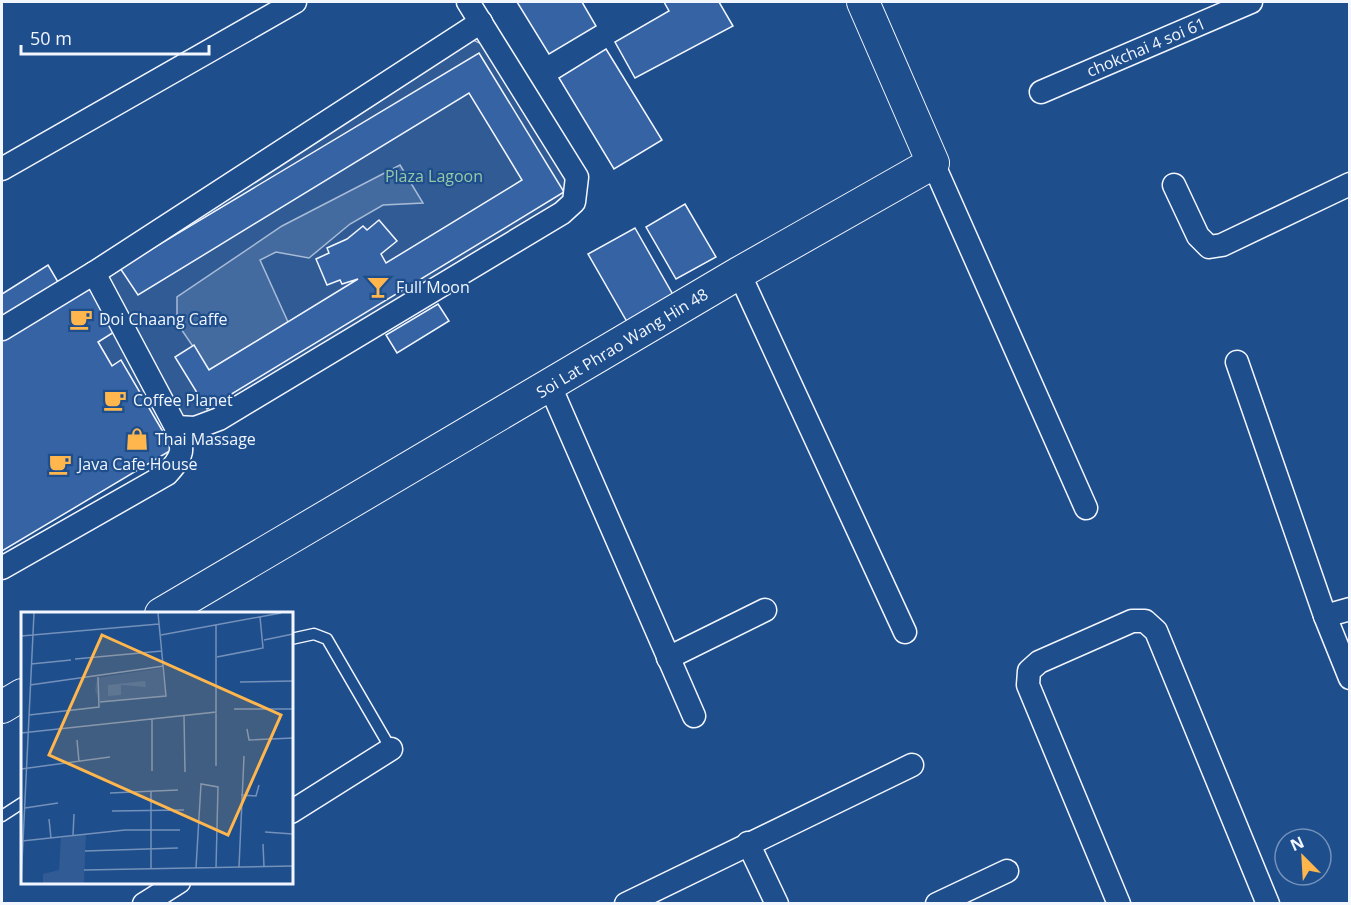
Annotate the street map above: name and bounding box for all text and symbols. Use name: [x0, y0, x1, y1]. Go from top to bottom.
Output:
street label: chokchai 4 soi 61: [1083, 12, 1209, 82]
scale bar: [21, 18, 208, 56]
text: 50 m: [30, 26, 72, 50]
park label: Plaza Lagoon: [385, 165, 483, 187]
bar icon: Full Moon: [365, 274, 391, 300]
place label: Full Moon: [396, 276, 470, 298]
street label: Soi Lat Phrao Wang Hin 48: [532, 283, 712, 403]
cafe icon: Doi Chaang Caffe: [68, 306, 94, 332]
place label: Doi Chaang Caffe: [99, 308, 227, 330]
cafe icon: Coffee Planet: [102, 387, 128, 413]
place label: Coffee Planet: [133, 389, 233, 411]
shop icon: Thai Massage: [124, 426, 150, 452]
place label: Thai Massage: [155, 428, 256, 450]
cafe icon: Java Cafe House: [47, 451, 73, 477]
place label: Java Cafe House: [76, 453, 198, 475]
inset map: [21, 612, 292, 884]
north arrow: [1273, 827, 1333, 887]
text: N: [1286, 831, 1307, 856]

